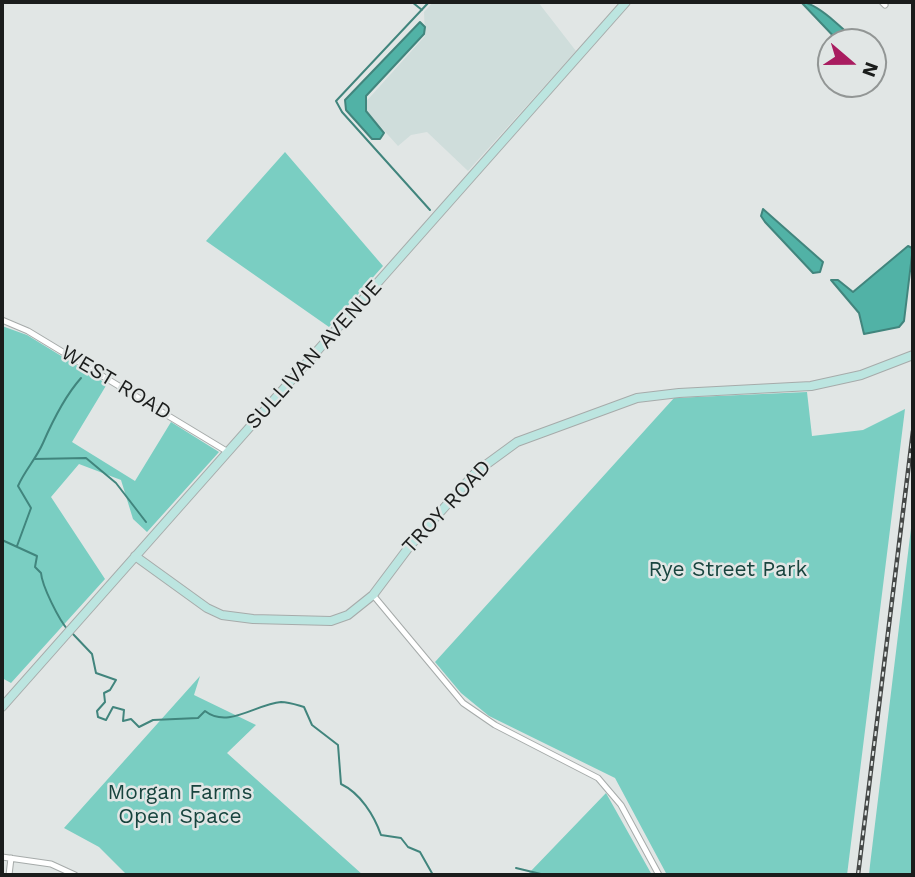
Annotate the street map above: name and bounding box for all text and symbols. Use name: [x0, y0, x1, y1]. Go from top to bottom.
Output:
north arrow: [817, 28, 887, 98]
text: N: [857, 59, 884, 80]
street label: SULLIVAN AVENUE: [240, 275, 388, 435]
street label: WEST ROAD: [56, 340, 176, 426]
street label: TROY ROAD: [397, 455, 497, 559]
park label: Rye Street Park: [649, 557, 807, 583]
park label: Morgan Farms Open Space: [108, 780, 252, 830]

